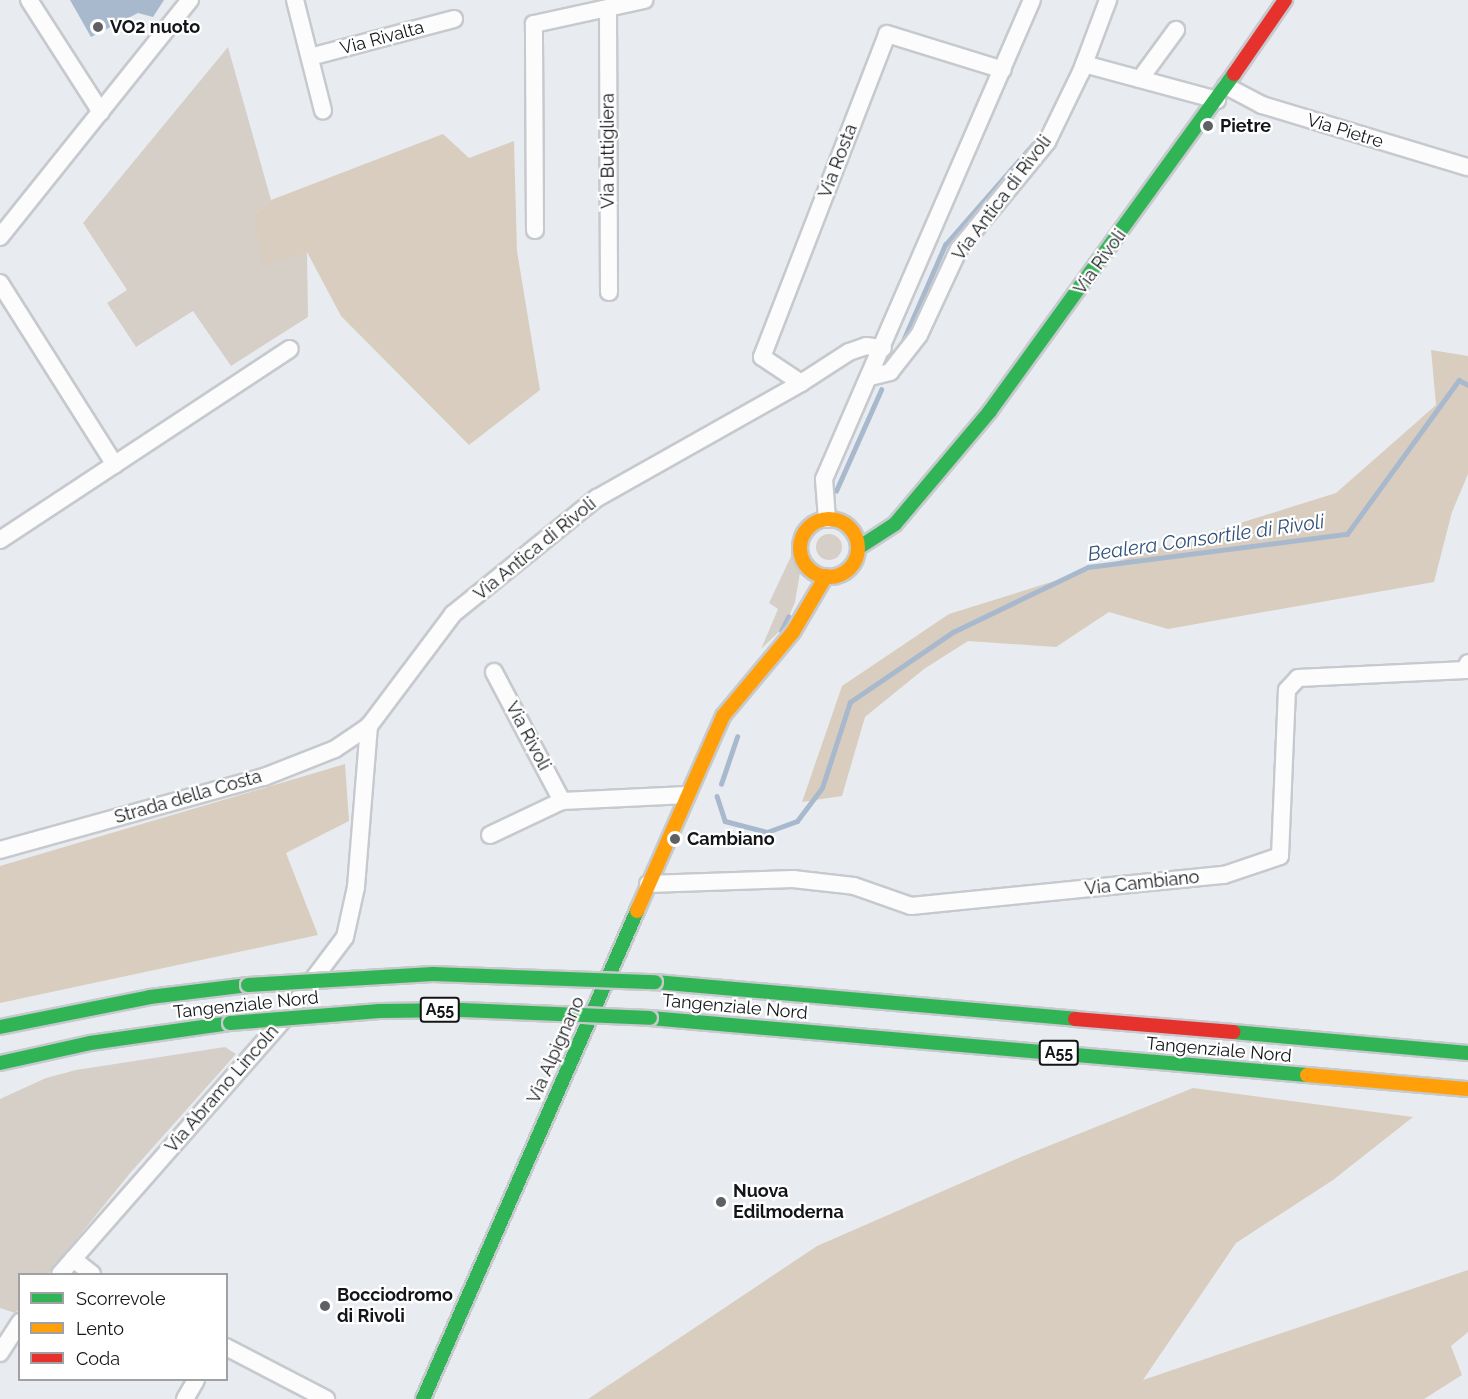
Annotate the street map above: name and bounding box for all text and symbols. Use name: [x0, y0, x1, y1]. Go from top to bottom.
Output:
place label: VO2 nuoto: [110, 16, 200, 38]
street label: Via Rivalta: [338, 16, 426, 60]
marker: VO2 nuoto: [91, 20, 105, 34]
street label: Via Buttigliera: [597, 93, 619, 209]
street label: Via Pietre: [1304, 109, 1386, 153]
place label: Pietre: [1220, 115, 1271, 137]
marker: Pietre: [1201, 119, 1215, 133]
street label: Via Rosta: [814, 121, 862, 201]
street label: Via Antica di Rivoli: [948, 131, 1056, 265]
street label: Via Rivoli: [1069, 225, 1131, 299]
street label: Via Antica di Rivoli: [469, 493, 601, 605]
water label: Bealera Consortile di Rivoli: [1086, 510, 1326, 566]
street label: Via Rivoli: [501, 698, 555, 774]
street label: Strada della Costa: [112, 766, 264, 828]
place label: Cambiano: [687, 828, 775, 850]
marker: Cambiano: [668, 832, 682, 846]
street label: Via Cambiano: [1084, 866, 1200, 900]
street label: Tangenziale Nord: [172, 987, 320, 1023]
street label: Tangenziale Nord: [661, 990, 809, 1024]
street label: Via Alpignano: [523, 993, 589, 1107]
road number: A55: [419, 997, 461, 1023]
street label: Via Abramo Lincoln: [161, 1021, 283, 1157]
street label: Tangenziale Nord: [1145, 1033, 1293, 1067]
road number: A55: [1038, 1040, 1080, 1066]
place label: Nuova Edilmoderna: [733, 1181, 844, 1224]
marker: Nuova Edilmoderna: [714, 1195, 728, 1209]
legend: [18, 1273, 228, 1381]
place label: Bocciodromo di Rivoli: [337, 1285, 453, 1328]
text: Scorrevole: [76, 1288, 166, 1309]
marker: Bocciodromo di Rivoli: [318, 1299, 332, 1313]
text: Lento: [76, 1318, 124, 1339]
text: Coda: [76, 1348, 120, 1369]

